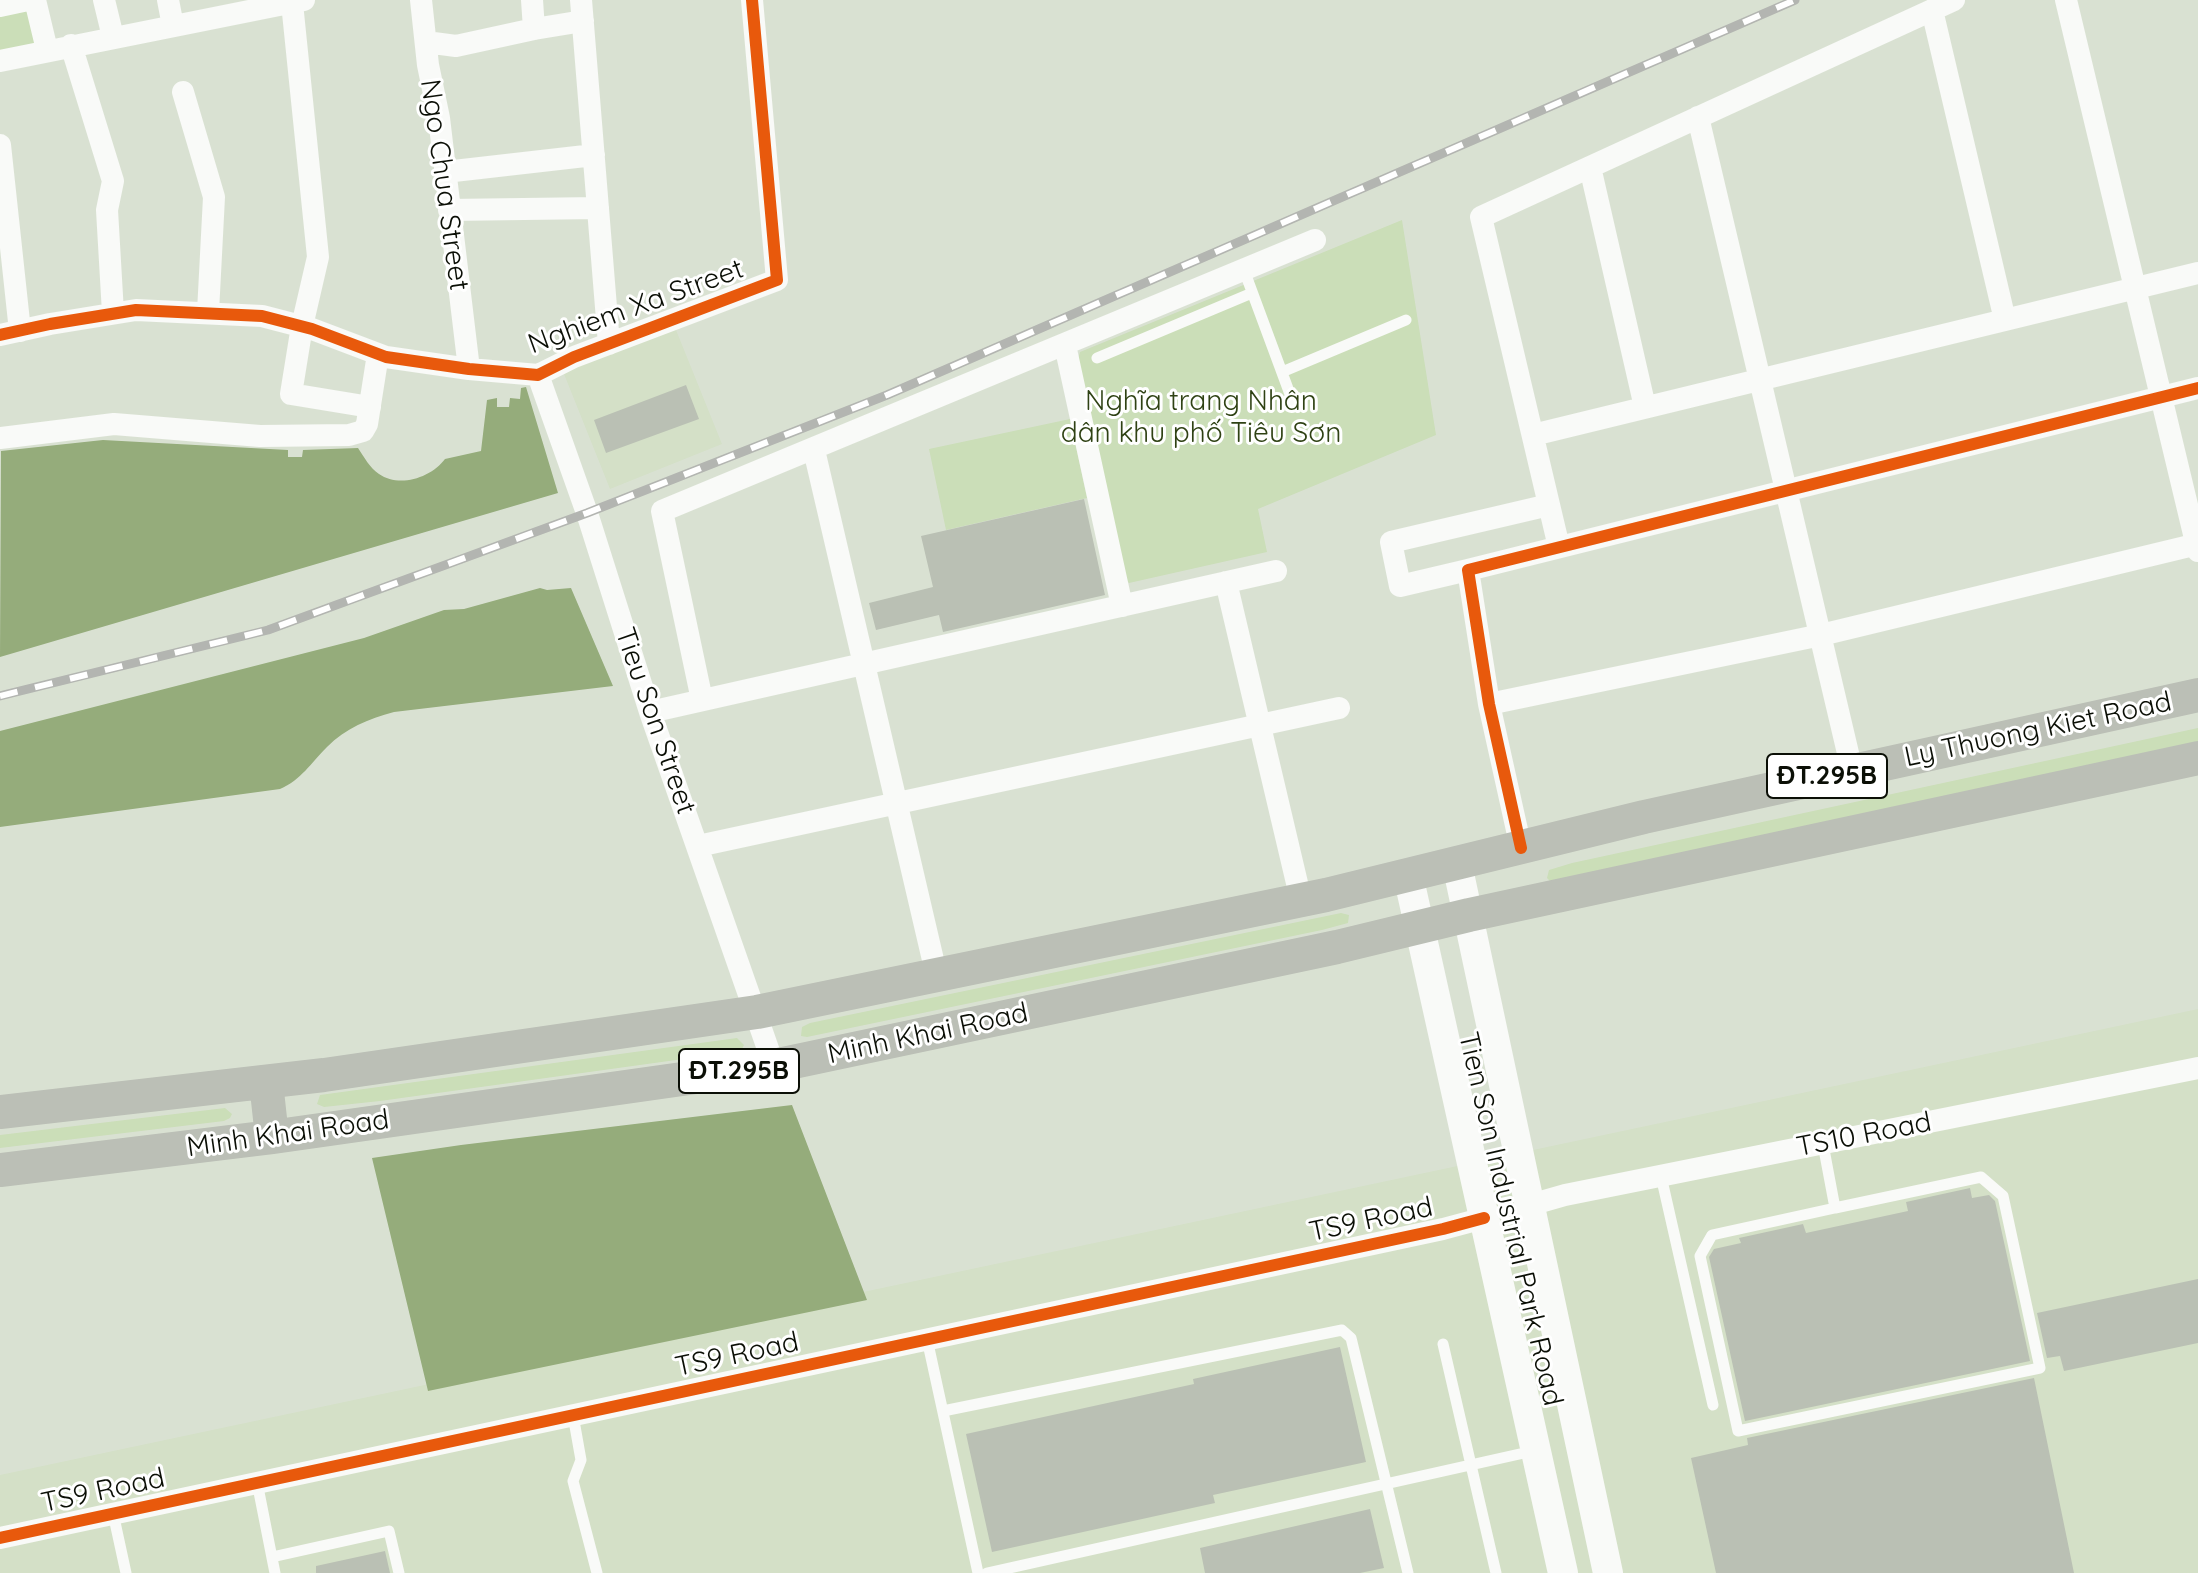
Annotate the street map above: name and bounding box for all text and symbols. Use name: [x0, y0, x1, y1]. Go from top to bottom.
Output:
street label: Ngo Chua Street: [413, 77, 475, 293]
street label: Nghiem Xa Street: [524, 252, 748, 362]
park label: Nghĩa trang Nhân dân khu phố Tiêu Sơn: [1061, 385, 1341, 451]
street label: Tieu Son Street: [607, 623, 703, 819]
street label: Ly Thuong Kiet Road: [1901, 685, 2175, 775]
road number: ĐT.295B: [1767, 754, 1887, 798]
street label: Minh Khai Road: [825, 996, 1031, 1072]
street label: Tien Son Industrial Park Road: [1451, 1029, 1569, 1409]
road number: ĐT.295B: [679, 1049, 799, 1093]
street label: Minh Khai Road: [185, 1103, 391, 1165]
street label: TS10 Road: [1794, 1105, 1934, 1165]
street label: TS9 Road: [1306, 1191, 1436, 1249]
street label: TS9 Road: [672, 1326, 802, 1384]
street label: TS9 Road: [38, 1462, 168, 1520]

